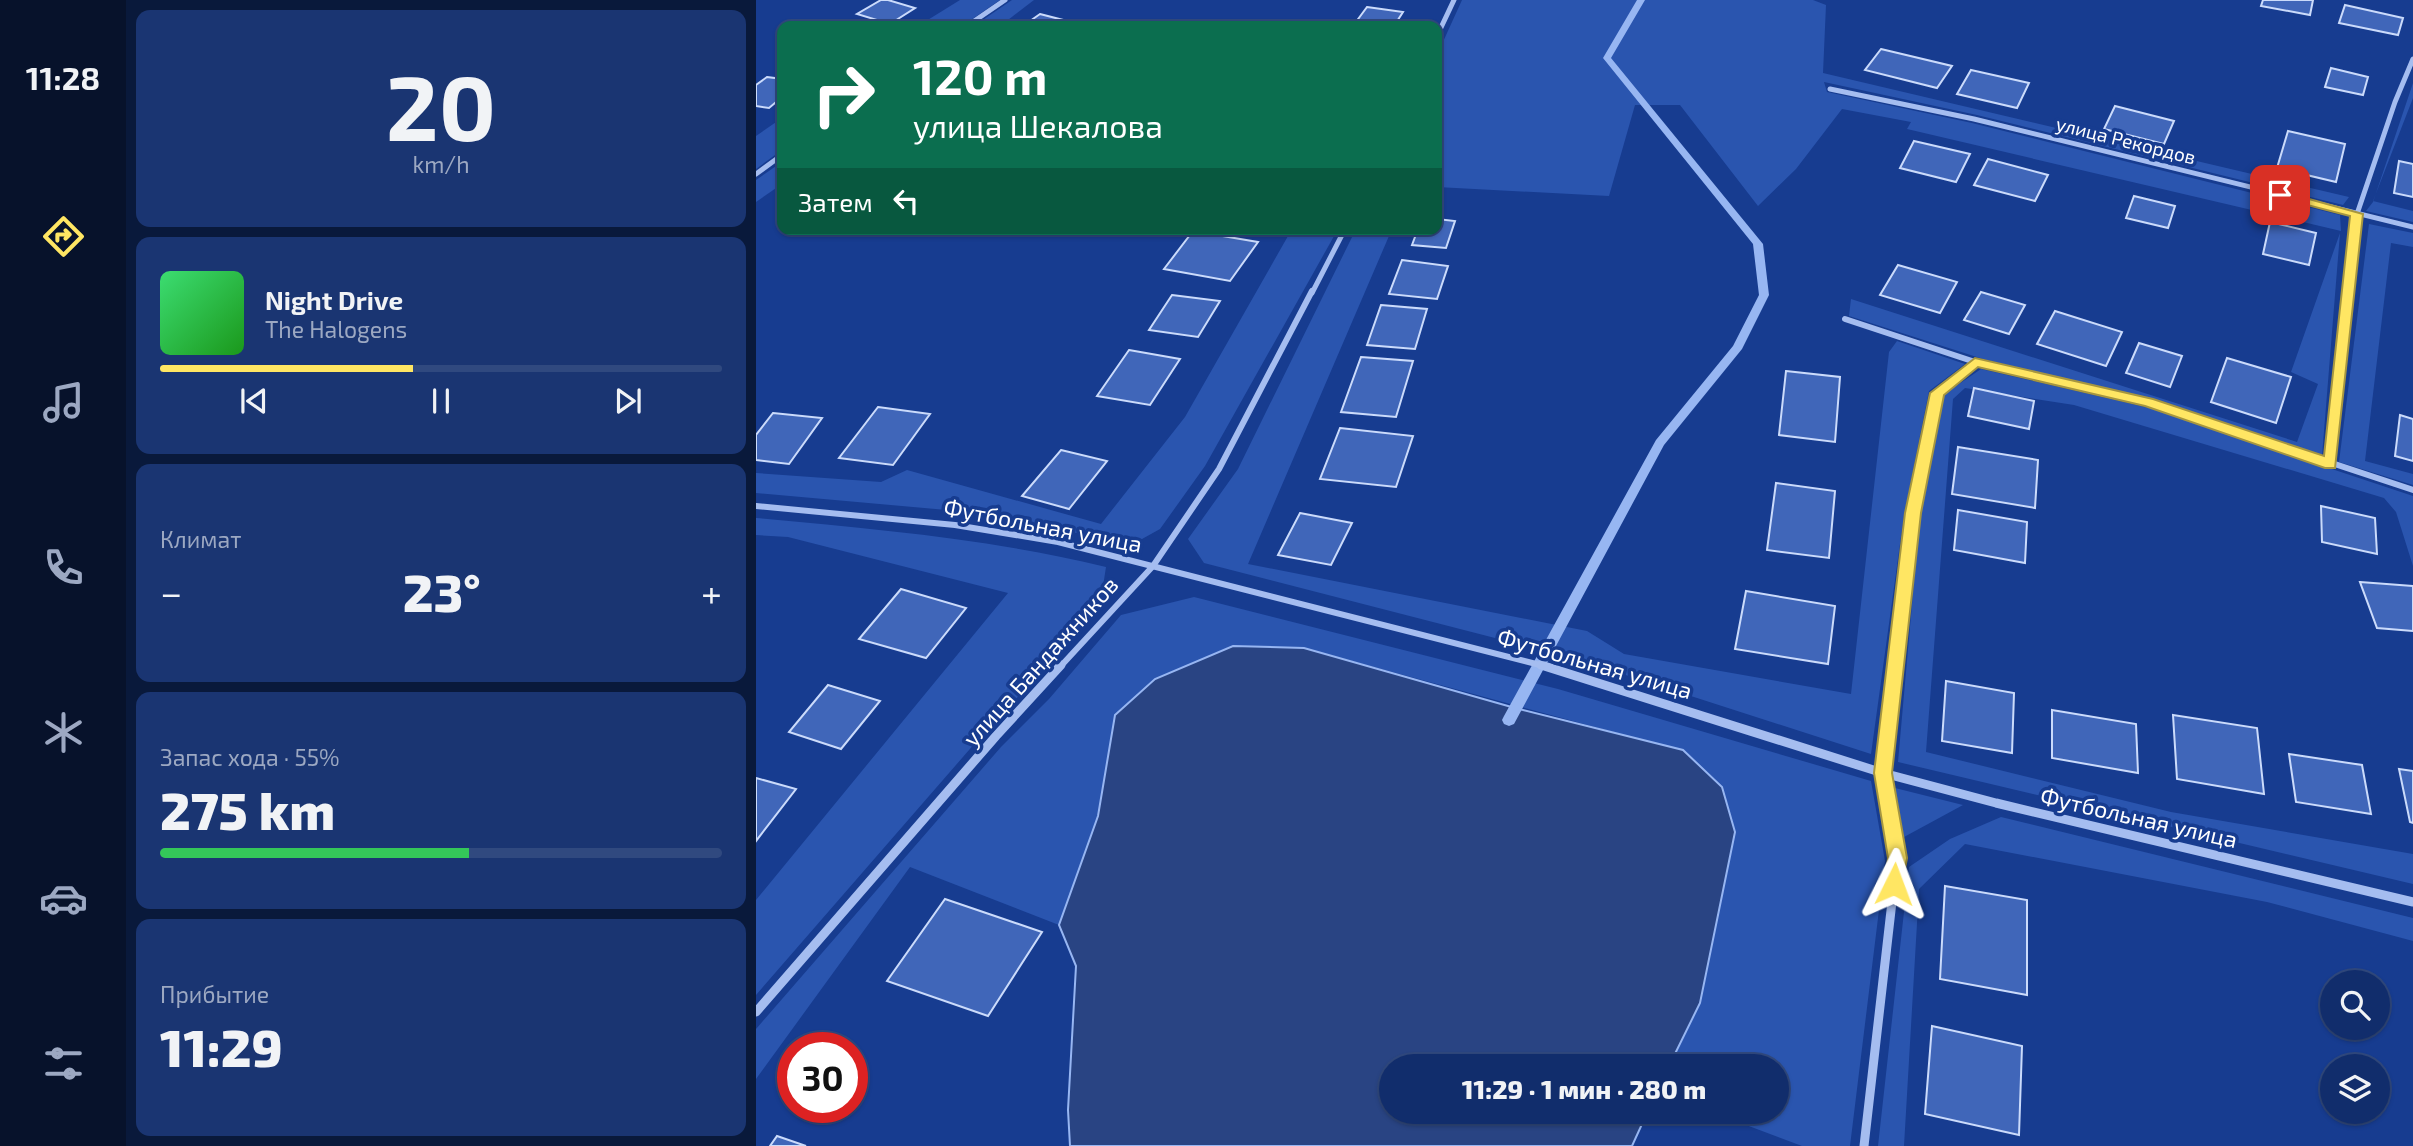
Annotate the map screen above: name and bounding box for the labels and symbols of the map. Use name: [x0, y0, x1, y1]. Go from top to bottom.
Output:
street label: улица Рекордов: [2054, 112, 2198, 169]
pin: [2250, 165, 2310, 225]
street label: Футбольная улица: [941, 492, 1144, 559]
street label: улица Бандажников: [956, 570, 1124, 752]
street label: Футбольная улица: [1494, 622, 1696, 705]
street label: Футбольная улица: [2038, 781, 2240, 854]
position arrow: [1857, 847, 1931, 921]
speed limit sign: 30: [777, 1032, 868, 1123]

